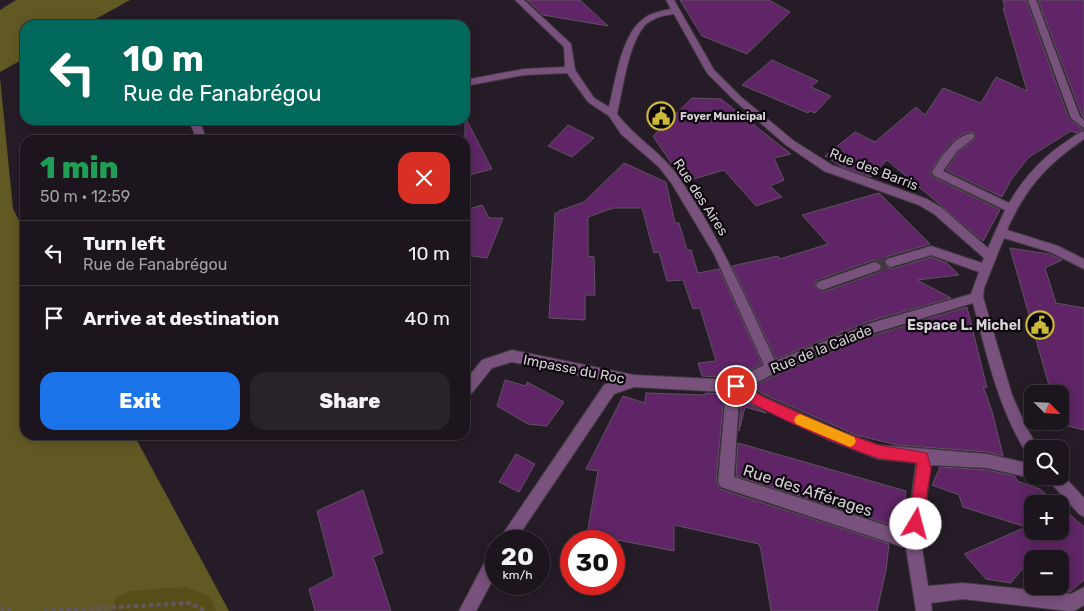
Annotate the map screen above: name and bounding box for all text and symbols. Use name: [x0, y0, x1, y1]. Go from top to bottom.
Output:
text: 10 m: [123, 38, 204, 80]
icon: left: [40, 40, 105, 105]
text: Rue de Fanabrégou: [123, 80, 322, 107]
public building icon: Foyer Municipal: [646, 101, 676, 131]
place label: Foyer Municipal: [680, 110, 766, 123]
street label: Rue des Barris: [827, 145, 921, 194]
text: 1 min: [40, 150, 118, 186]
button: close: [398, 152, 450, 204]
street label: Rue des Aires: [669, 156, 732, 239]
text: 50 m · 12:59: [40, 187, 130, 206]
text: Turn left: [83, 232, 165, 255]
icon: left: [40, 239, 68, 267]
text: 10 m: [408, 242, 450, 265]
text: Rue de Fanabrégou: [83, 255, 227, 274]
icon: arrive: [40, 304, 68, 332]
text: Arrive at destination: [83, 307, 279, 330]
text: 40 m: [405, 307, 450, 330]
public building icon: Espace L. Michel: [1025, 310, 1055, 340]
place label: Espace L. Michel: [907, 317, 1021, 334]
street label: Rue de la Calade: [768, 321, 874, 377]
street label: Impasse du Roc: [522, 351, 626, 388]
pin: [715, 365, 757, 407]
button: Exit: [40, 372, 240, 430]
button: Share: [250, 372, 450, 430]
icon: arrive: [722, 372, 750, 400]
north arrow: [1024, 385, 1069, 430]
map controls: [1024, 385, 1069, 595]
button: search: [1024, 440, 1069, 485]
street label: Rue des Afférages: [741, 461, 875, 520]
button: +: [1024, 495, 1069, 540]
position arrow: [889, 497, 941, 549]
speed limit sign: 30: [560, 530, 625, 595]
text: 20: [501, 542, 534, 571]
button: −: [1024, 550, 1069, 595]
text: km/h: [503, 568, 532, 582]

